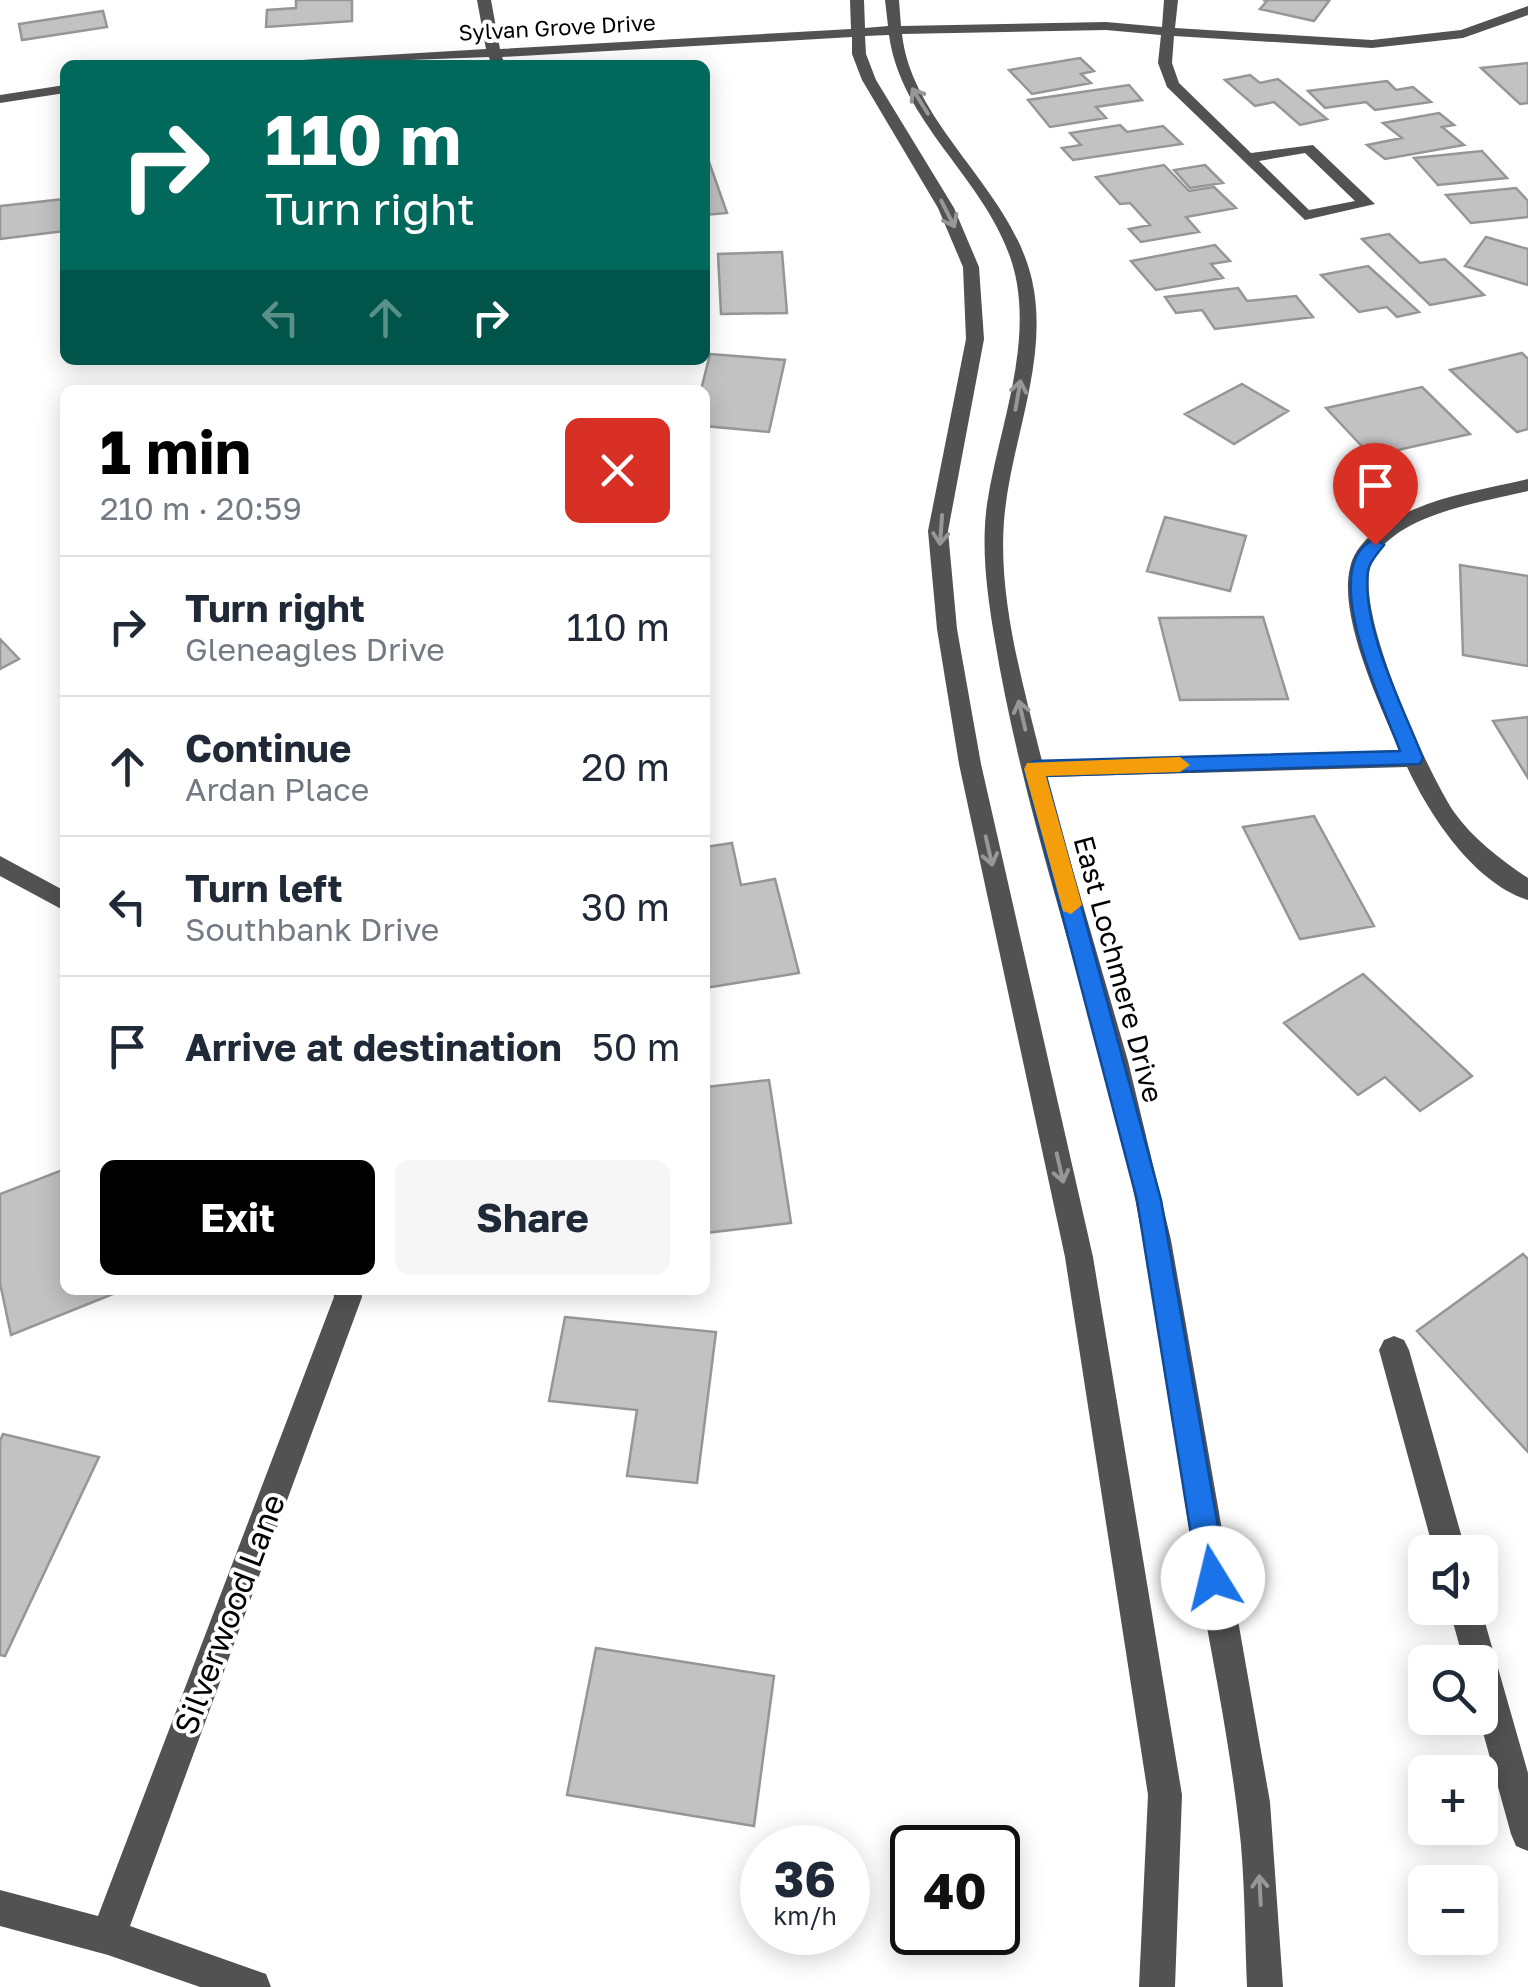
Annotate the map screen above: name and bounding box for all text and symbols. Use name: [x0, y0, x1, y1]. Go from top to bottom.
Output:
street label: Sylvan Grove Drive: [458, 8, 656, 46]
one-way arrow: [910, 87, 930, 115]
text: 110 m: [265, 96, 461, 180]
icon: right: [100, 100, 230, 230]
text: Turn right: [265, 181, 475, 235]
one-way arrow: [939, 198, 958, 228]
icon: left: [253, 290, 308, 345]
icon: ahead: [358, 290, 413, 345]
icon: right: [463, 290, 518, 345]
one-way arrow: [1009, 379, 1028, 412]
text: 1 min: [100, 415, 251, 487]
button: close: [565, 418, 670, 523]
pin: [1333, 443, 1418, 546]
icon: arrive: [1348, 458, 1403, 513]
text: 210 m · 20:59: [100, 489, 302, 527]
one-way arrow: [931, 514, 950, 546]
text: Turn right: [185, 585, 365, 630]
icon: right: [100, 599, 155, 654]
text: 110 m: [566, 604, 670, 649]
text: Gleneagles Drive: [185, 630, 445, 668]
one-way arrow: [1012, 700, 1030, 732]
text: Continue: [185, 725, 351, 770]
icon: ahead: [100, 739, 155, 794]
text: 20 m: [581, 744, 670, 789]
text: Ardan Place: [185, 770, 369, 808]
street label: East Lochmere Drive: [1067, 832, 1171, 1106]
one-way arrow: [981, 834, 999, 866]
text: Turn left: [185, 865, 343, 910]
icon: left: [100, 879, 155, 934]
text: 30 m: [581, 884, 670, 929]
text: Southbank Drive: [185, 910, 439, 948]
icon: arrive: [100, 1019, 155, 1074]
text: Arrive at destination: [185, 1024, 562, 1069]
text: 50 m: [592, 1024, 680, 1069]
one-way arrow: [1051, 1151, 1070, 1183]
button: Exit: [100, 1160, 375, 1275]
button: Share: [395, 1160, 670, 1275]
street label: Silverwood Lane: [166, 1489, 292, 1739]
position arrow: [1161, 1526, 1265, 1630]
map controls: [1408, 1535, 1498, 1955]
button: sound: [1408, 1535, 1498, 1625]
button: search: [1408, 1645, 1498, 1735]
button: +: [1408, 1755, 1498, 1845]
speed limit sign: 40: [890, 1825, 1020, 1955]
text: 36: [774, 1848, 836, 1908]
button: −: [1408, 1865, 1498, 1955]
one-way arrow: [1250, 1874, 1269, 1906]
text: km/h: [773, 1900, 837, 1931]

